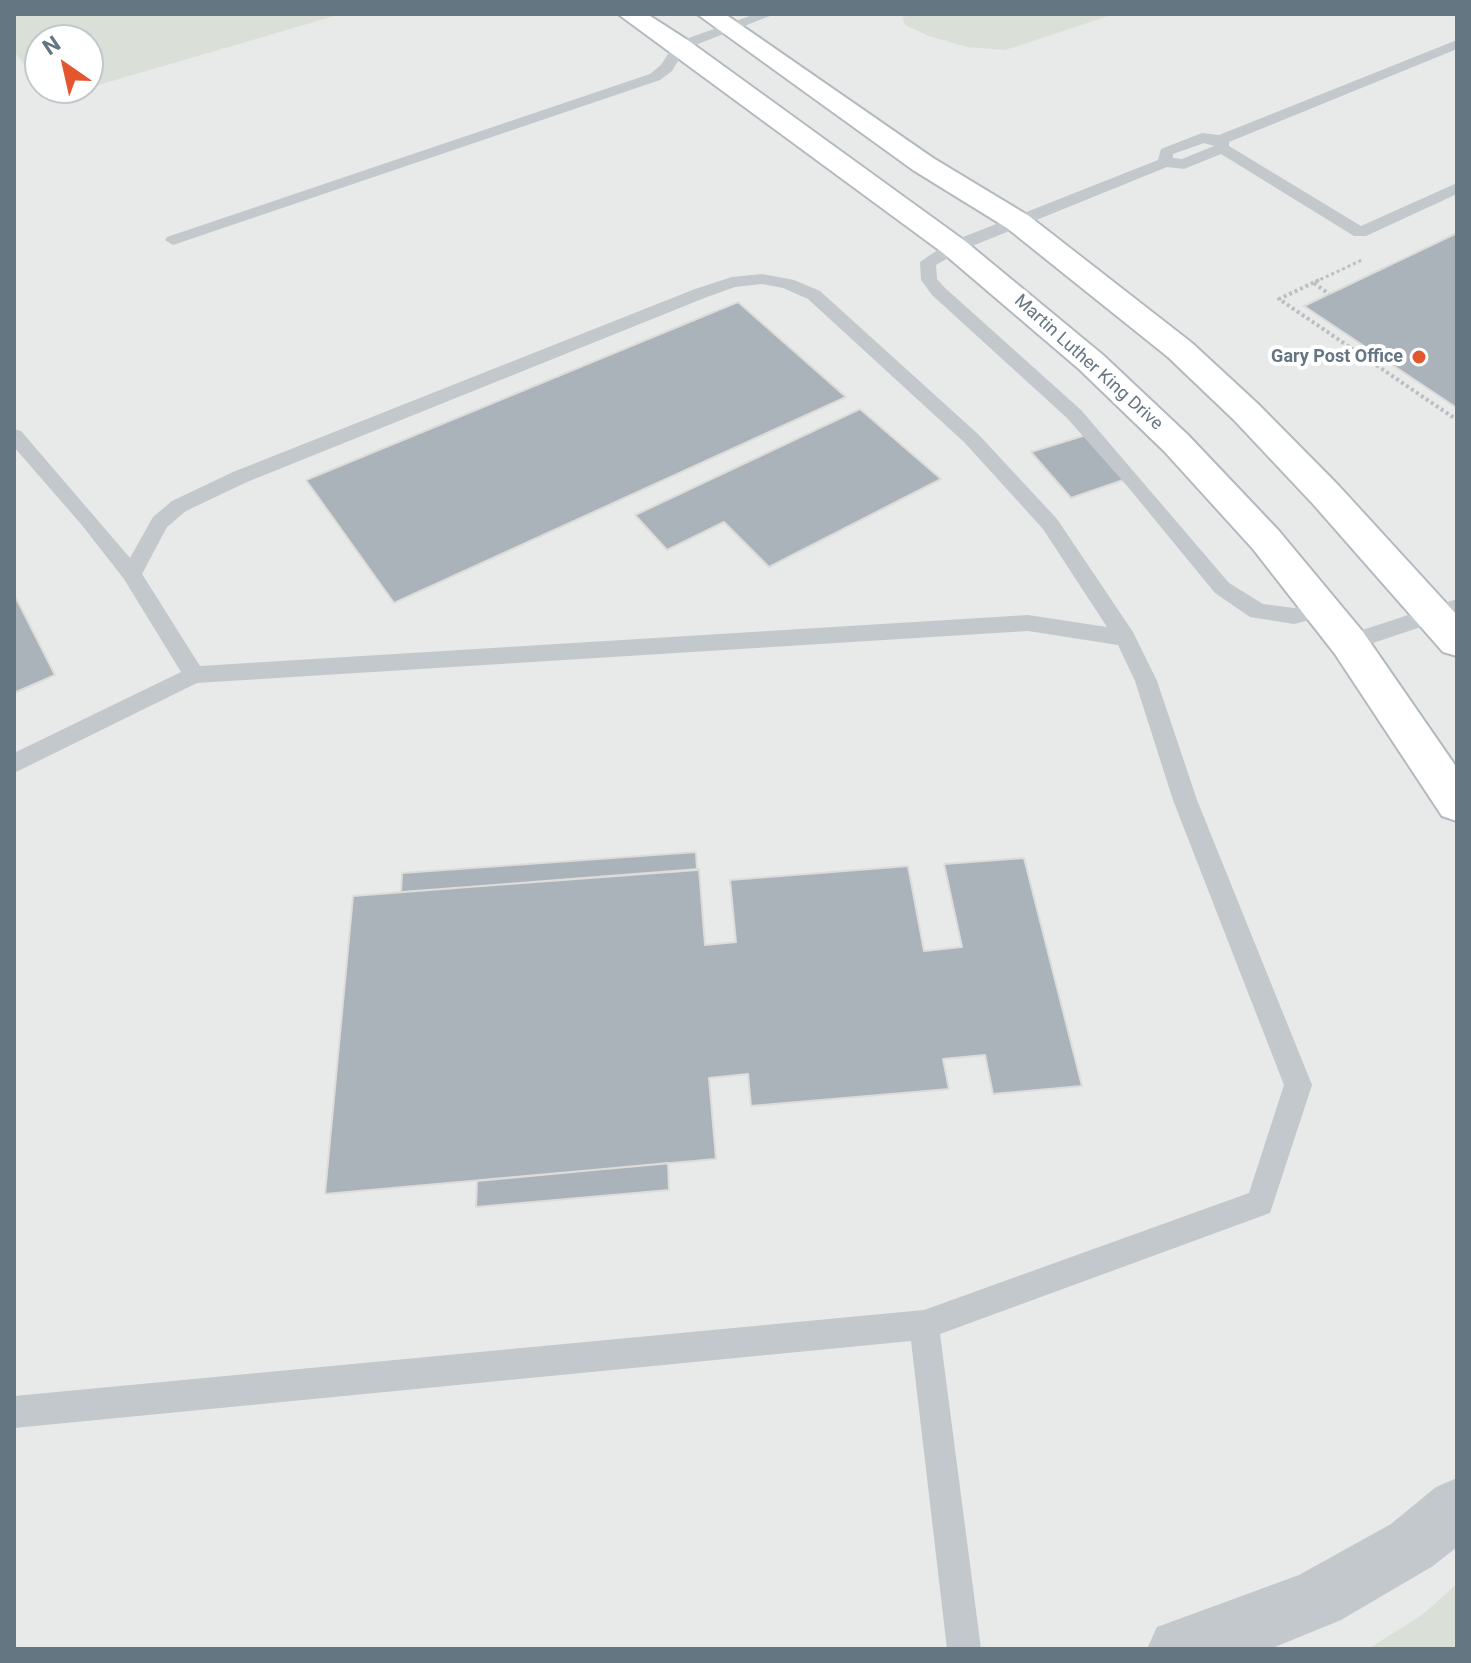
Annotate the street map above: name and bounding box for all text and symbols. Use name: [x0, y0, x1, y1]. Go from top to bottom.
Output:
north arrow: [24, 24, 104, 104]
text: N: [38, 31, 65, 60]
street label: Martin Luther King Drive: [1009, 291, 1167, 435]
place label: Gary Post Office: [1271, 346, 1403, 368]
marker: Gary Post Office: [1410, 348, 1428, 366]

